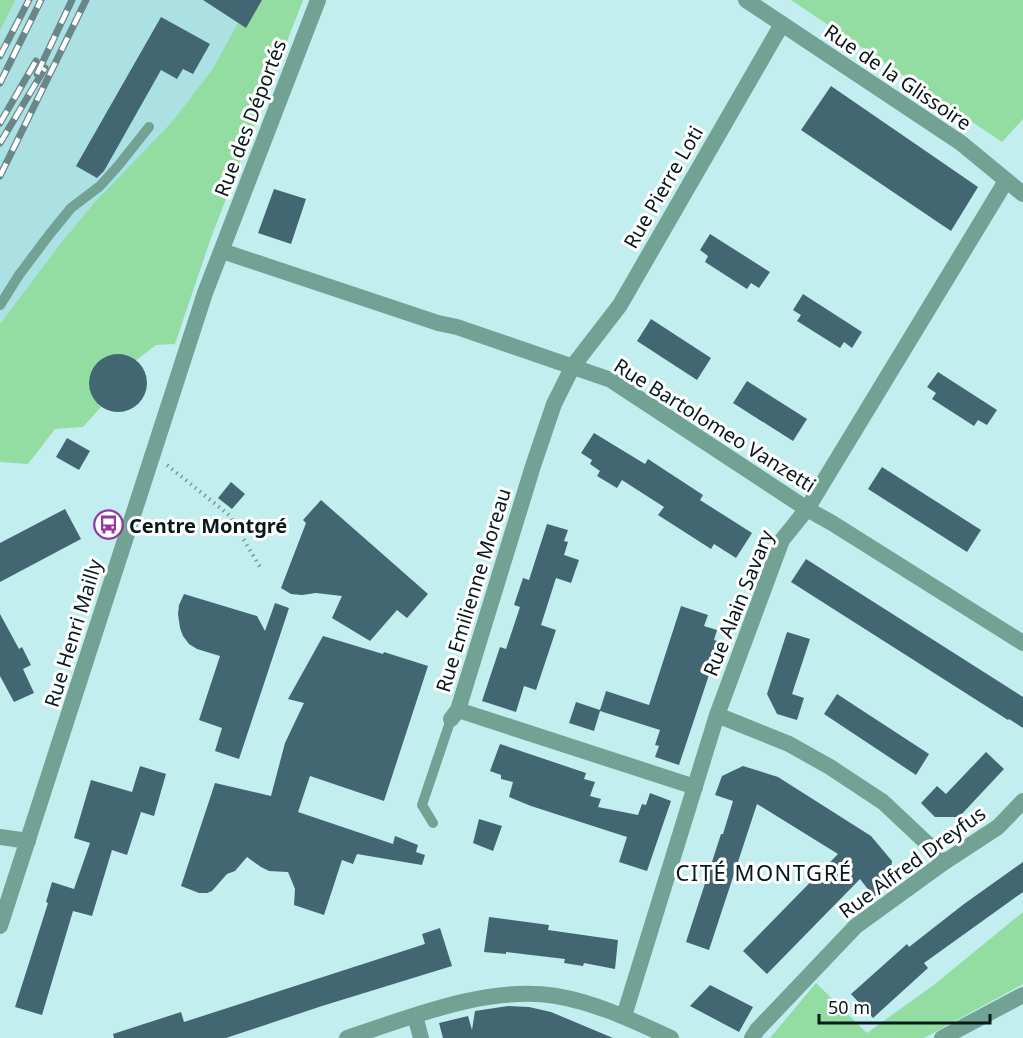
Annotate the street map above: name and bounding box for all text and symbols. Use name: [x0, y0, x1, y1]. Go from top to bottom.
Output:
street label: Rue de la Glissoire: [819, 18, 977, 136]
street label: Rue des Déportés: [208, 36, 292, 200]
street label: Rue Pierre Loti: [617, 121, 709, 253]
street label: Rue Bartolomeo Vanzetti: [609, 352, 821, 498]
street label: Rue Emilienne Moreau: [429, 485, 517, 695]
bus stop icon: Centre Montgré: [92, 509, 124, 541]
place label: Centre Montgré: [129, 512, 287, 539]
street label: Rue Alain Savary: [696, 525, 780, 680]
street label: Rue Henri Mailly: [38, 555, 109, 710]
street label: Rue Alfred Dreyfus: [833, 800, 991, 924]
district label: CITÉ MONTGRÉ: [675, 857, 853, 887]
scale bar: [819, 987, 990, 1025]
text: 50 m: [828, 995, 870, 1019]

